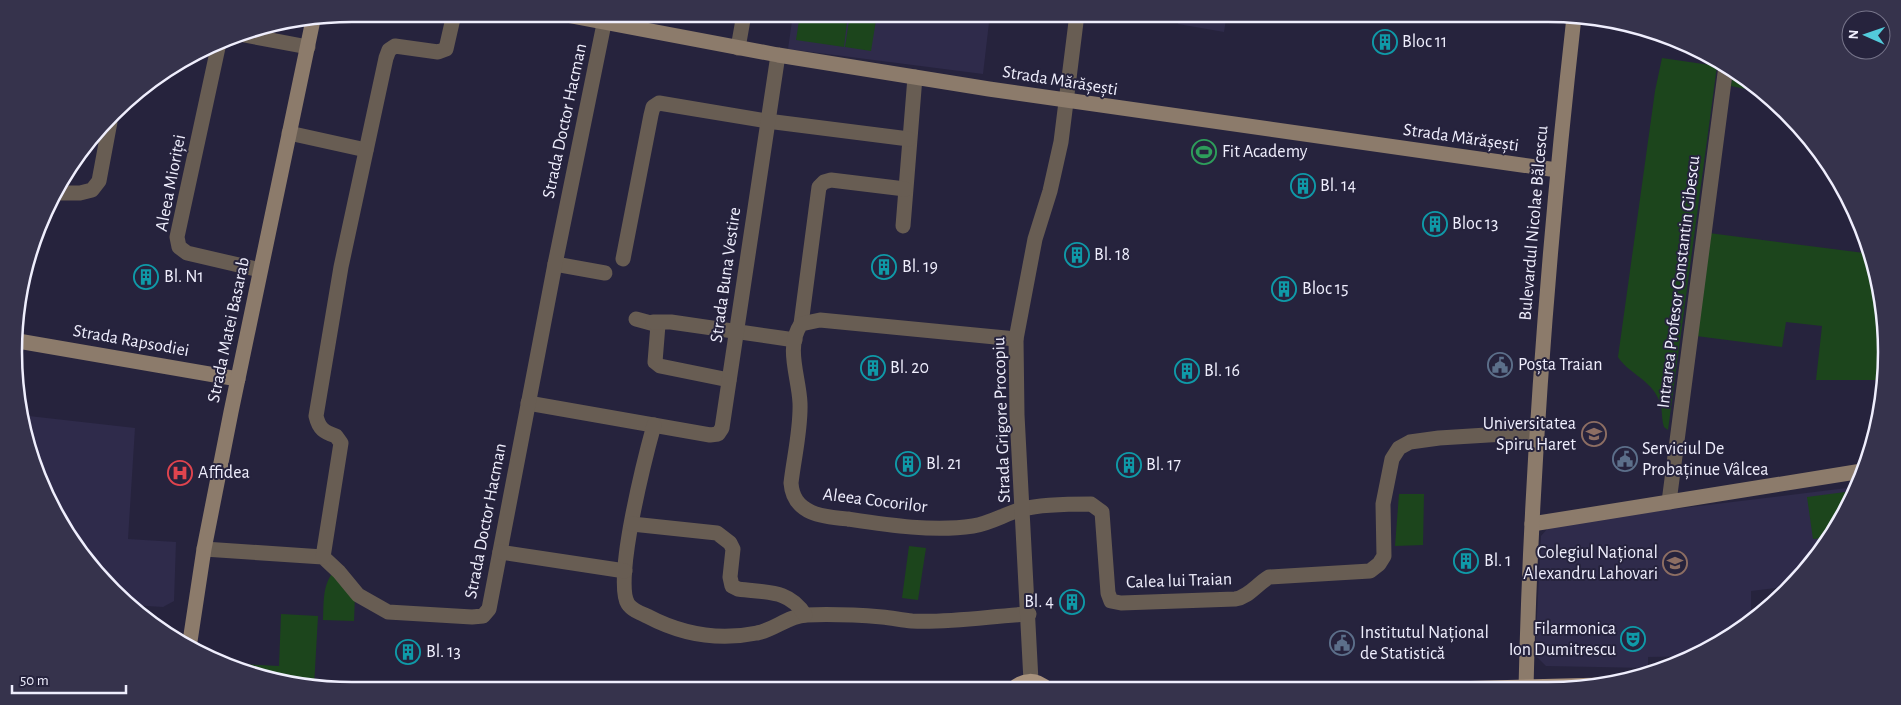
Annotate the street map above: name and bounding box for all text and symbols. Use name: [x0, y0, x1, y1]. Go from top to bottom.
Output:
north arrow: [1841, 10, 1891, 60]
building icon: Bloc 11: [1372, 29, 1398, 55]
text: N: [1847, 29, 1861, 40]
place label: Bloc 11: [1402, 33, 1447, 51]
street label: Strada Doctor Hacman: [540, 42, 590, 200]
street label: Strada Mărășești: [1001, 63, 1119, 100]
street label: Strada Mărășești: [1402, 121, 1520, 156]
street label: Bulevardul Nicolae Bălcescu: [1517, 125, 1551, 321]
street label: Aleea Mioriței: [153, 133, 190, 233]
sports icon: Fit Academy: [1191, 139, 1217, 165]
place label: Fit Academy: [1222, 143, 1308, 161]
street label: Intrarea Profesor Constantin Gibescu: [1655, 155, 1703, 409]
building icon: Bl. 14: [1290, 173, 1316, 199]
place label: Bl. 14: [1320, 177, 1356, 195]
street label: Strada Buna Vestire: [708, 206, 744, 344]
building icon: Bloc 13: [1422, 211, 1448, 237]
place label: Bloc 13: [1452, 215, 1498, 233]
building icon: Bl. 18: [1064, 242, 1090, 268]
place label: Bl. 18: [1094, 246, 1130, 264]
building icon: Bl. 19: [871, 254, 897, 280]
street label: Strada Matei Basarab: [205, 256, 253, 404]
place label: Bl. 19: [902, 258, 938, 276]
building icon: Bl. N1: [133, 264, 159, 290]
place label: Bl. N1: [164, 268, 204, 286]
building icon: Bloc 15: [1271, 276, 1297, 302]
place label: Bloc 15: [1302, 280, 1349, 298]
street label: Strada Rapsodiei: [71, 322, 191, 360]
street label: Strada Grigore Procopiu: [990, 337, 1014, 503]
public building icon: Poșta Traian: [1487, 352, 1513, 378]
building icon: Bl. 20: [860, 355, 886, 381]
place label: Poșta Traian: [1518, 356, 1603, 375]
building icon: Bl. 16: [1174, 358, 1200, 384]
place label: Bl. 20: [890, 359, 929, 377]
place label: Bl. 16: [1204, 362, 1240, 380]
place label: Universitatea Spiru Haret: [1483, 415, 1576, 454]
school or university icon: Universitatea Spiru Haret: [1581, 421, 1607, 447]
place label: Serviciul De Probaținue Vâlcea: [1642, 440, 1769, 480]
street label: Strada Doctor Hacman: [462, 442, 510, 600]
public building icon: Serviciul De Probaținue Vâlcea: [1612, 446, 1638, 472]
building icon: Bl. 21: [895, 451, 921, 477]
building icon: Bl. 17: [1116, 452, 1142, 478]
place label: Bl. 21: [926, 455, 962, 473]
place label: Bl. 17: [1146, 456, 1181, 474]
hospital icon: Affidea: [167, 460, 193, 486]
place label: Affidea: [198, 464, 250, 482]
street label: Aleea Cocorilor: [822, 486, 929, 516]
place label: Colegiul Național Alexandru Lahovari: [1523, 544, 1658, 583]
building icon: Bl. 1: [1453, 548, 1479, 574]
school or university icon: Colegiul Național Alexandru Lahovari: [1662, 550, 1688, 576]
place label: Bl. 1: [1484, 552, 1511, 570]
street label: Calea lui Traian: [1126, 570, 1232, 592]
building icon: Bl. 4: [1059, 589, 1085, 615]
place label: Bl. 4: [1024, 593, 1054, 611]
place label: Filarmonica Ion Dumitrescu: [1509, 620, 1616, 659]
place label: Institutul Național de Statistică: [1360, 624, 1489, 663]
theatre icon: Filarmonica Ion Dumitrescu: [1620, 626, 1646, 652]
public building icon: Institutul Național de Statistică: [1329, 630, 1355, 656]
building icon: Bl. 13: [395, 639, 421, 665]
place label: Bl. 13: [426, 643, 461, 661]
scale bar: [12, 662, 126, 694]
text: 50 m: [20, 673, 49, 688]

